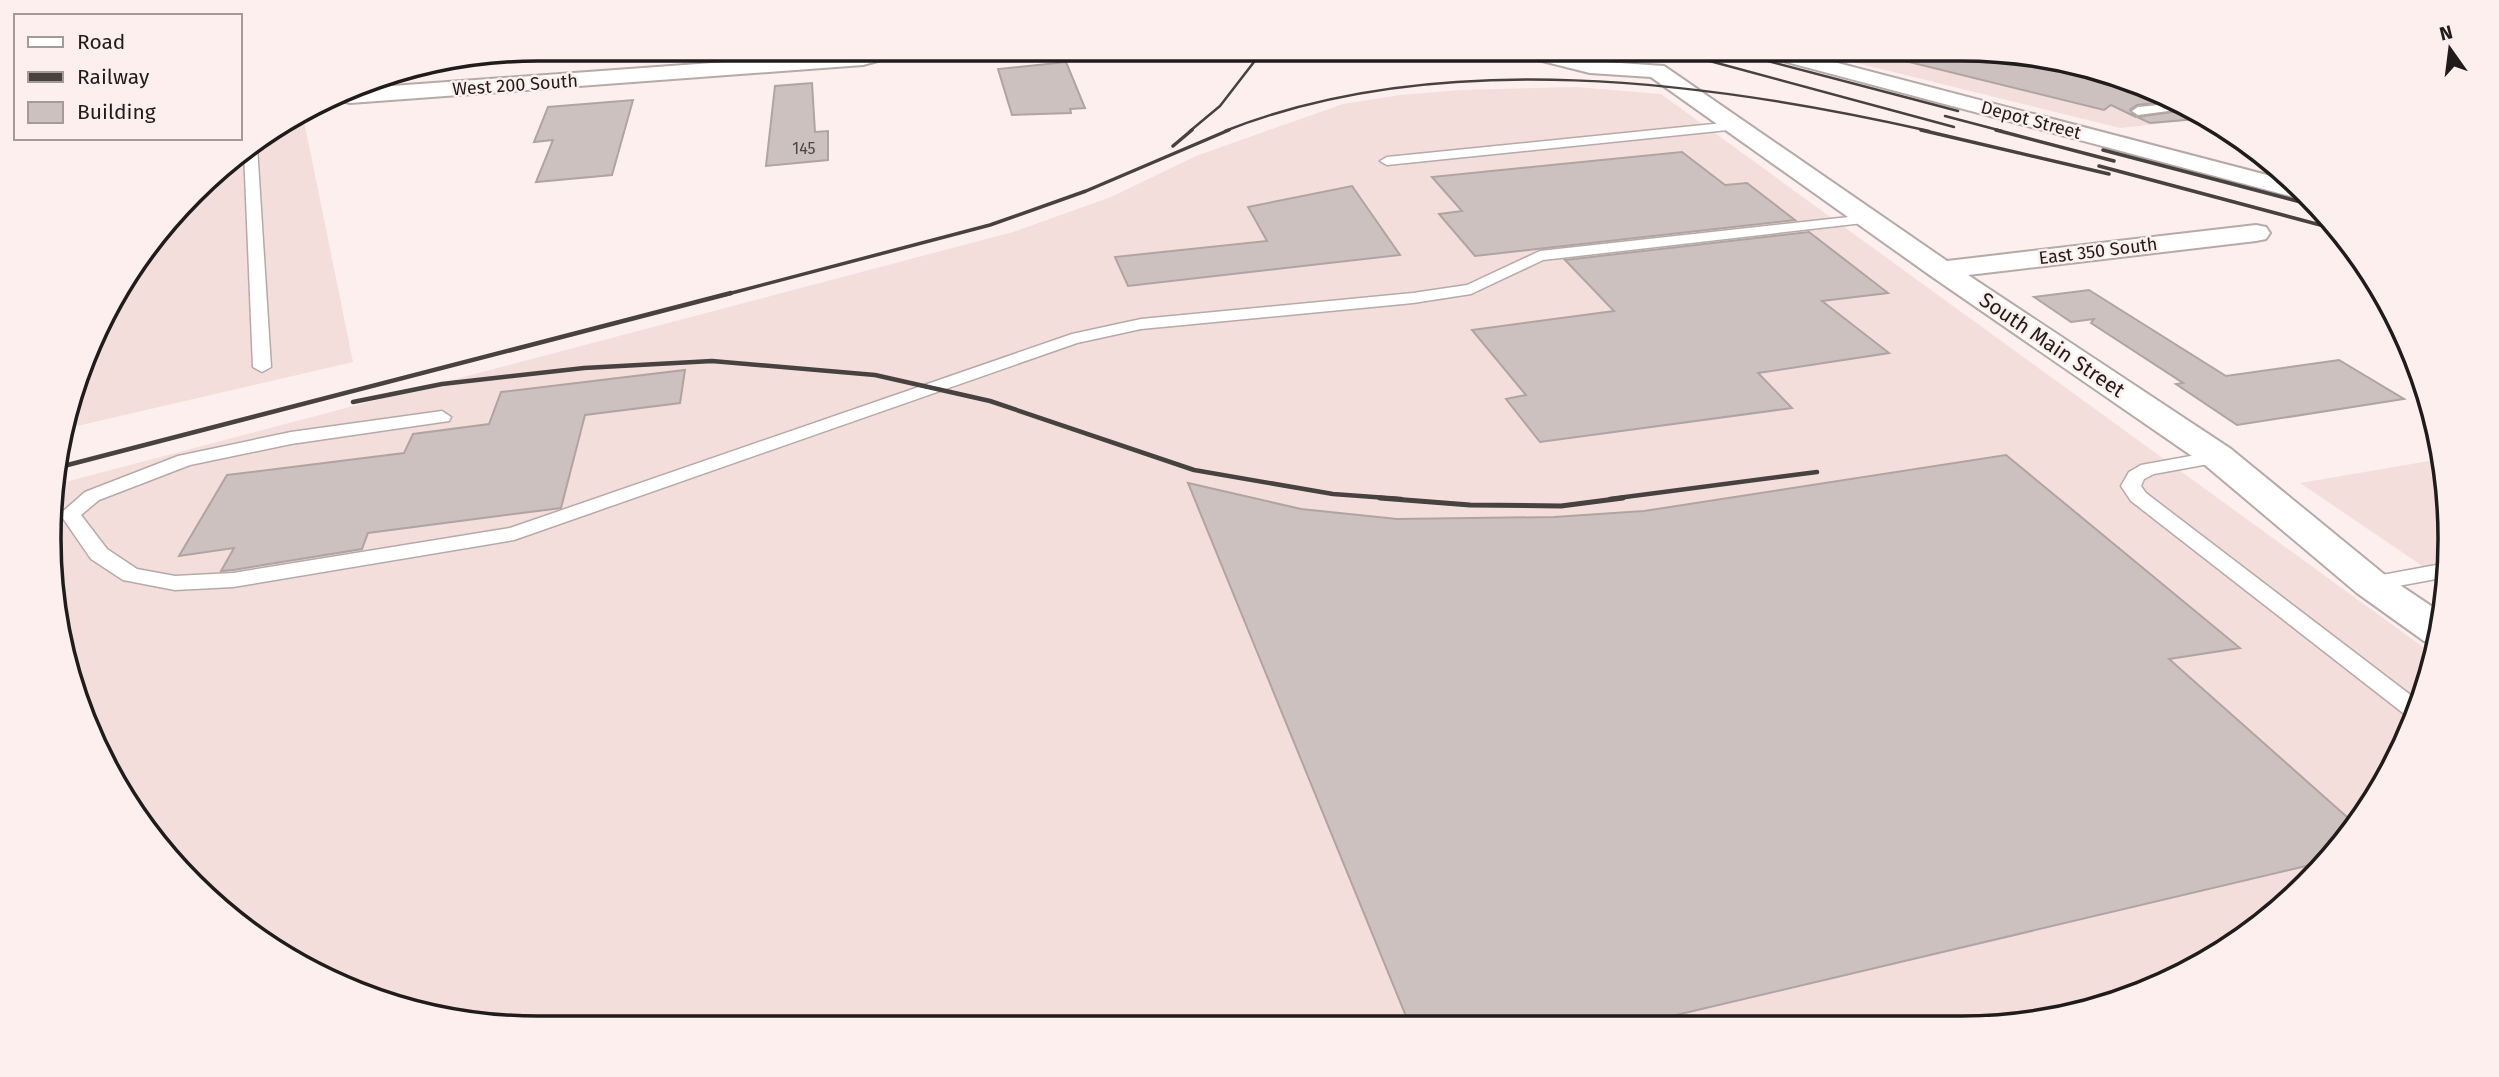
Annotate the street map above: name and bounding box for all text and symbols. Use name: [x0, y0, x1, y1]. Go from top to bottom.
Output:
legend: [14, 14, 242, 140]
north arrow: [2415, 14, 2485, 84]
text: N: [2437, 20, 2455, 46]
text: Road: [77, 29, 125, 55]
text: Railway: [77, 64, 150, 90]
street label: West 200 South: [451, 70, 579, 100]
street label: Depot Street: [1979, 96, 2084, 144]
text: Building: [77, 99, 156, 125]
house number: 145: [792, 139, 816, 158]
street label: East 350 South: [2037, 233, 2159, 269]
street label: South Main Street: [1974, 287, 2130, 404]

